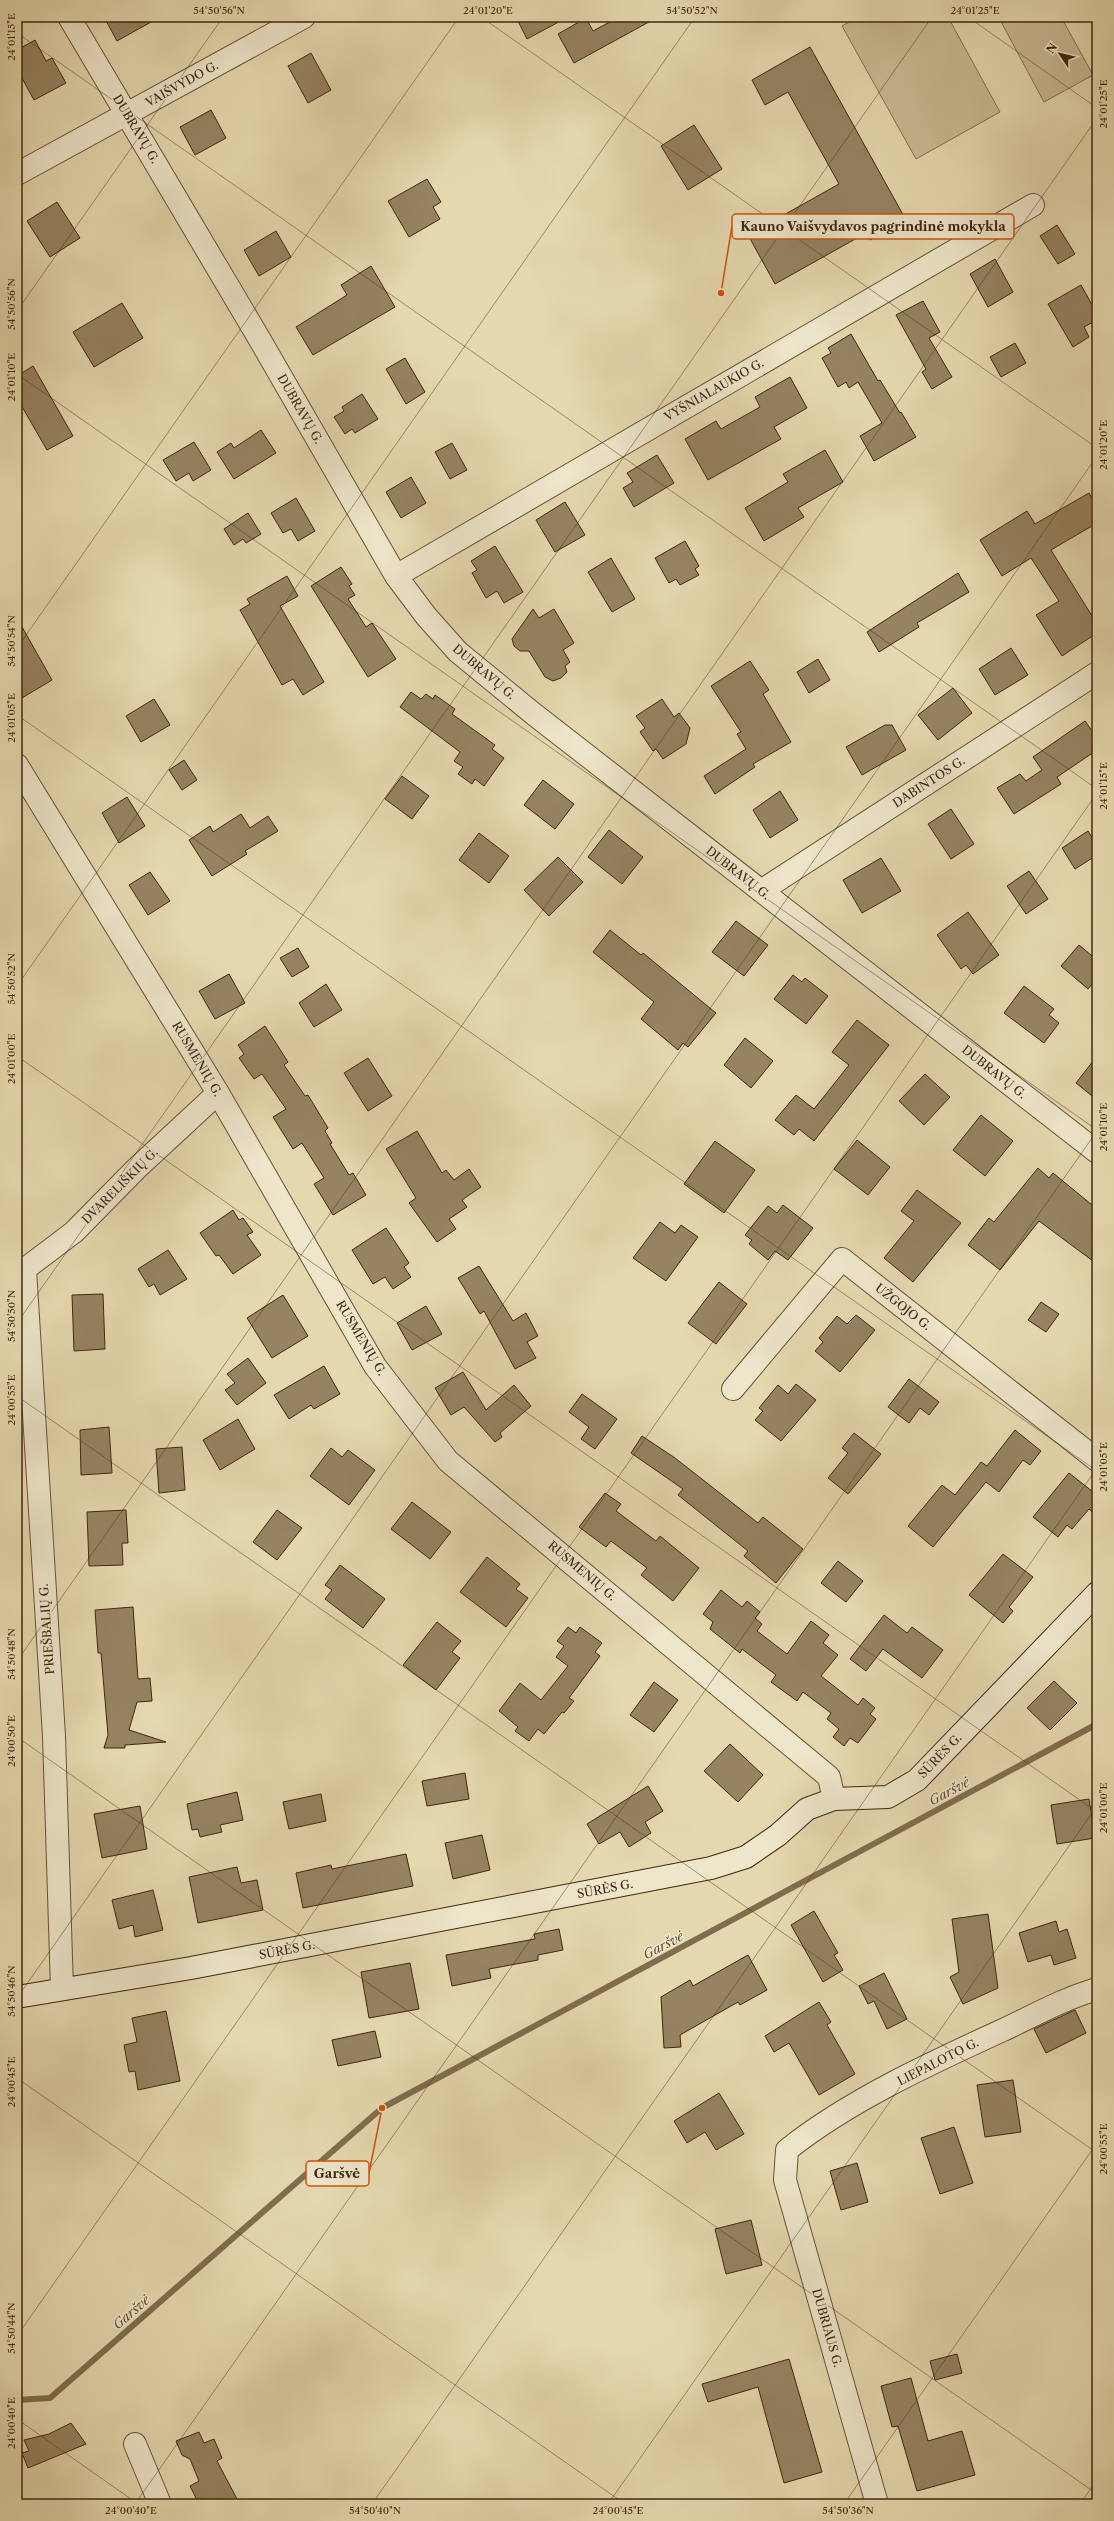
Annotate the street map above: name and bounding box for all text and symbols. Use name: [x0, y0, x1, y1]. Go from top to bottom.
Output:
text: 54°50'56"N: [193, 4, 245, 17]
text: 24°01'20"E: [463, 4, 513, 17]
text: 54°50'52"N: [666, 4, 718, 17]
text: 24°01'25"E: [950, 4, 1000, 17]
text: 24°01'15"E: [5, 13, 18, 61]
north arrow: [1040, 34, 1080, 74]
text: N: [1043, 40, 1061, 56]
street label: VAIŠVYDO G.: [141, 56, 221, 110]
text: 24°01'25"E: [1097, 79, 1110, 129]
street label: DUBRAVŲ G.: [110, 92, 163, 166]
callout: Kauno Vaišvydavos pagrindinė mokykla: [732, 214, 1014, 239]
text: Kauno Vaišvydavos pagrindinė mokykla: [740, 218, 1006, 234]
text: 54°50'56"N: [5, 278, 18, 330]
text: 24°01'10"E: [5, 353, 18, 401]
street label: VYŠNIALAUKIO G.: [660, 354, 766, 425]
street label: DUBRAVŲ G.: [275, 371, 326, 446]
text: 24°01'20"E: [1097, 420, 1110, 470]
text: 54°50'54"N: [5, 615, 18, 667]
street label: DUBRAVŲ G.: [450, 641, 519, 702]
text: 24°01'05"E: [5, 693, 18, 743]
street label: DABINTOS G.: [890, 753, 968, 810]
text: 24°01'15"E: [1097, 762, 1110, 810]
street label: DUBRAVŲ G.: [703, 843, 774, 902]
text: 54°50'52"N: [5, 953, 18, 1005]
street label: RUSMENIŲ G.: [169, 1018, 226, 1099]
text: 24°01'00"E: [5, 1034, 18, 1084]
street label: DUBRAVŲ G.: [959, 1042, 1030, 1101]
text: 24°01'10"E: [1097, 1103, 1110, 1151]
street label: DVARELIŠKIŲ G.: [78, 1144, 161, 1227]
street label: UŽGOJO G.: [872, 1279, 935, 1333]
text: 54°50'50"N: [5, 1290, 18, 1342]
street label: RUSMENIŲ G.: [333, 1297, 390, 1378]
text: 24°00'55"E: [5, 1374, 18, 1426]
text: 24°01'05"E: [1097, 1442, 1110, 1492]
street label: RUSMENIŲ G.: [545, 1538, 620, 1604]
street label: PRIEŠBALIŲ G.: [35, 1583, 57, 1675]
text: 54°50'48"N: [5, 1628, 18, 1680]
text: 24°00'50"E: [5, 1715, 18, 1767]
street label: SŪRĖS G.: [914, 1729, 965, 1781]
water label: Garšvė: [926, 1773, 973, 1808]
text: 24°01'00"E: [1097, 1783, 1110, 1833]
street label: SŪRĖS G.: [576, 1875, 634, 1901]
water label: Garšvė: [640, 1927, 687, 1962]
street label: SŪRĖS G.: [258, 1936, 316, 1962]
text: 54°50'46"N: [5, 1965, 18, 2017]
street label: LIEPALOTO G.: [895, 2035, 981, 2089]
text: 24°00'45"E: [5, 2056, 18, 2107]
text: 24°00'55"E: [1097, 2123, 1110, 2175]
callout: Garšvė: [306, 2161, 369, 2186]
text: Garšvė: [314, 2165, 360, 2181]
street label: DUBRIAUS G.: [809, 2287, 846, 2369]
water label: Garšvė: [109, 2291, 153, 2332]
text: 54°50'44"N: [5, 2302, 18, 2354]
text: 24°00'40"E: [5, 2397, 18, 2449]
text: 24°00'40"E: [105, 2504, 157, 2517]
text: 54°50'40"N: [349, 2504, 401, 2517]
text: 24°00'45"E: [593, 2504, 644, 2517]
text: 54°50'36"N: [822, 2504, 874, 2517]

